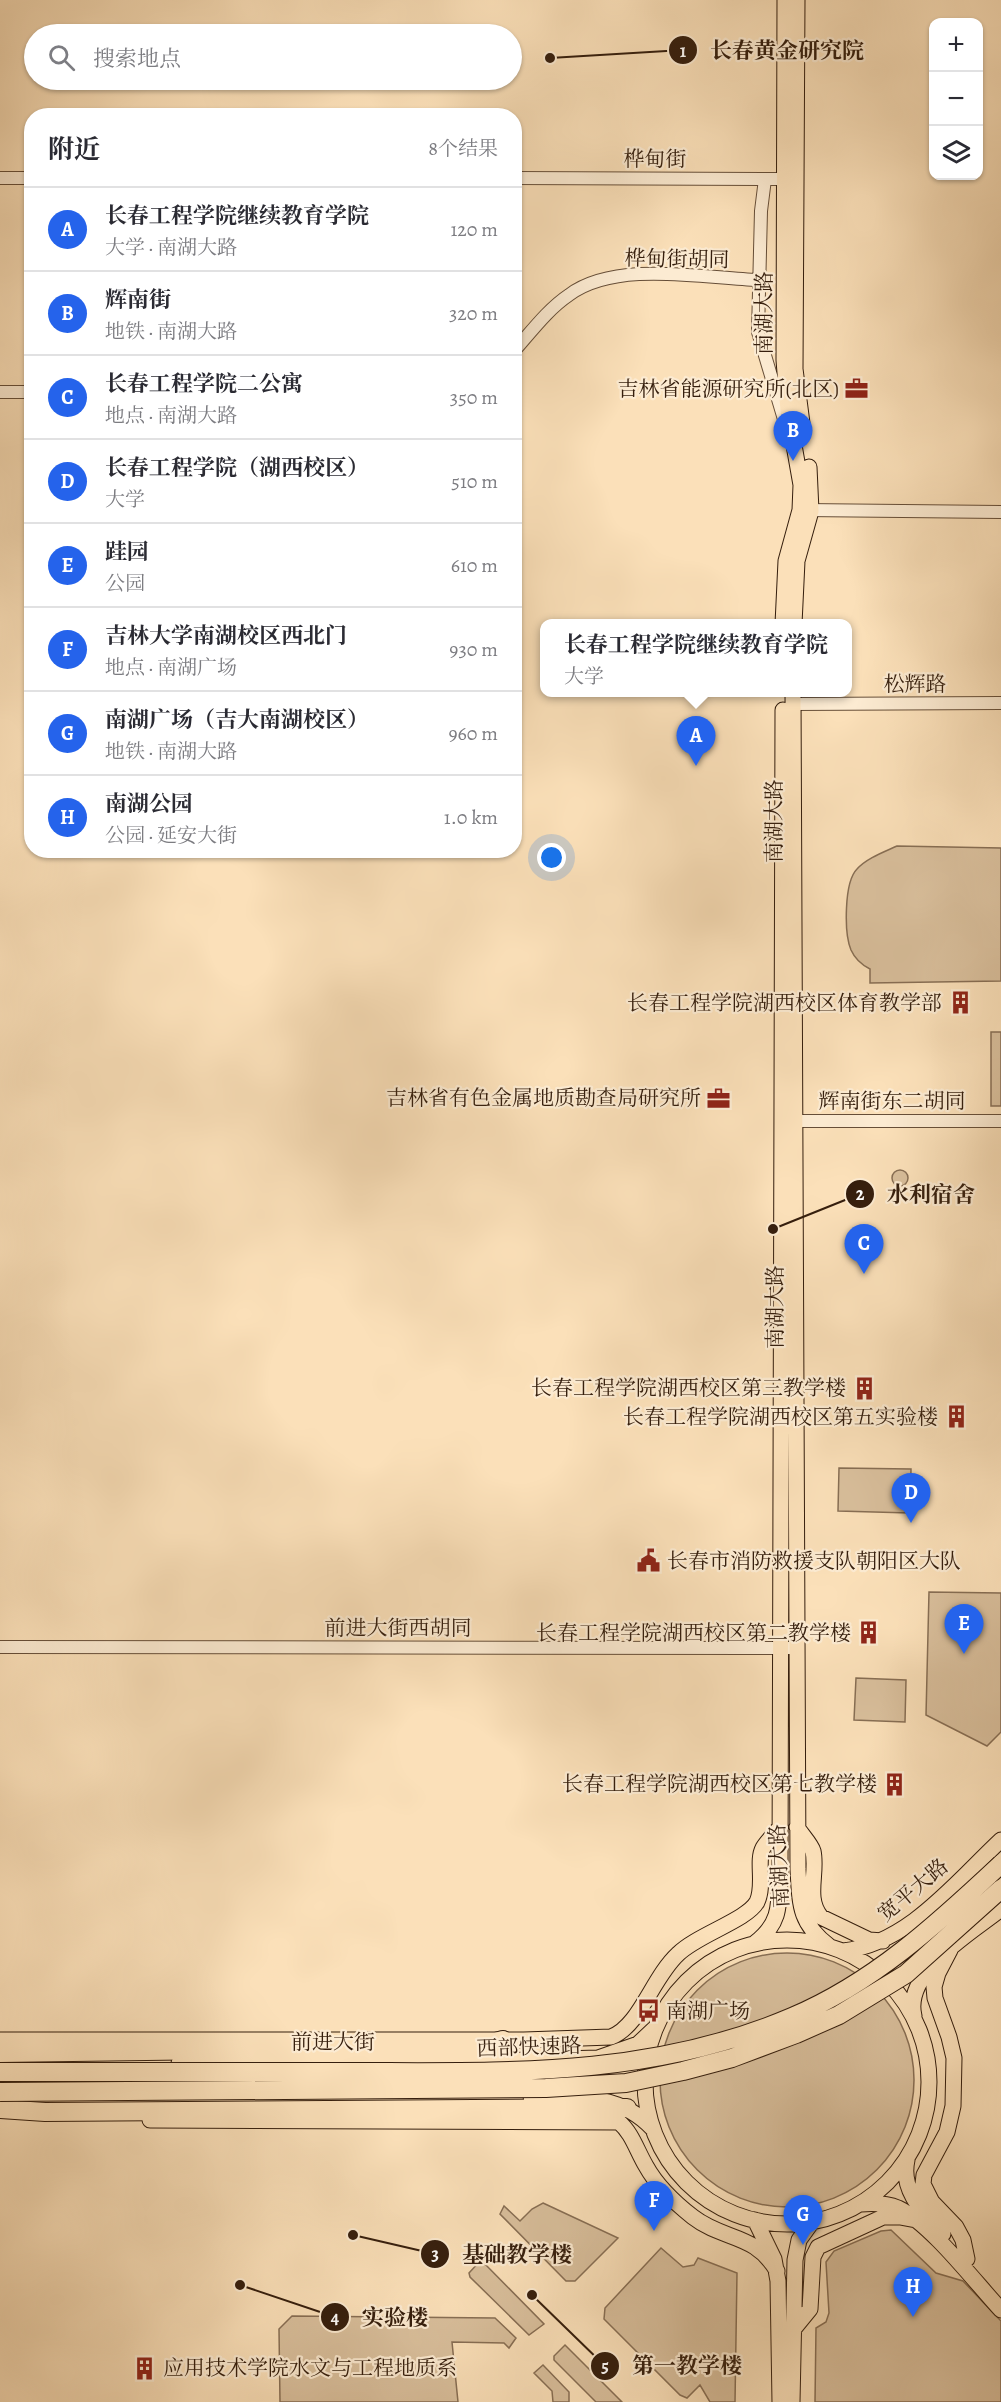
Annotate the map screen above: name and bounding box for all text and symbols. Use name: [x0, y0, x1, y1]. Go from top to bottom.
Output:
map controls: [929, 18, 983, 180]
button: +: [929, 18, 983, 72]
search box: [24, 24, 522, 90]
callout: 长春黄金研究院: [668, 30, 876, 70]
text: 长春黄金研究院: [710, 36, 864, 66]
text: 1: [680, 39, 687, 63]
icon: search: [45, 41, 78, 74]
text: 搜索地点: [93, 44, 181, 74]
button: −: [929, 72, 983, 126]
button: layers: [929, 126, 983, 180]
text: 附近: [48, 132, 100, 167]
text: 8个结果: [428, 135, 498, 162]
street label: 桦甸街: [624, 145, 687, 173]
text: 长春工程学院继续教育学院: [105, 201, 369, 231]
text: A: [61, 216, 74, 243]
text: 120 m: [450, 216, 498, 243]
text: 大学 · 南湖大路: [105, 234, 237, 261]
street label: 桦甸街胡同: [624, 244, 730, 274]
street label: 南湖大路: [750, 271, 778, 355]
text: 辉南街: [105, 285, 171, 315]
text: B: [61, 300, 74, 327]
text: 320 m: [449, 300, 498, 327]
text: 地铁 · 南湖大路: [105, 318, 237, 345]
text: 长春工程学院二公寓: [105, 369, 303, 399]
place label: 吉林省能源研究所(北区): [617, 375, 839, 403]
office icon: 吉林省能源研究所(北区): [844, 376, 870, 402]
text: C: [61, 384, 74, 411]
text: 350 m: [450, 384, 498, 411]
text: 地点 · 南湖大路: [105, 402, 237, 429]
pin: B: [774, 412, 812, 461]
text: 长春工程学院（湖西校区）: [105, 453, 369, 483]
text: D: [61, 468, 74, 495]
text: 510 m: [451, 468, 498, 495]
text: 大学: [105, 486, 145, 513]
text: 跬园: [105, 537, 149, 567]
text: E: [62, 552, 73, 579]
text: 610 m: [451, 552, 498, 579]
text: 公园: [105, 570, 145, 597]
popup: [540, 619, 852, 697]
text: 吉林大学南湖校区西北门: [105, 621, 347, 651]
text: 长春工程学院继续教育学院: [564, 630, 828, 660]
text: F: [62, 636, 73, 663]
text: 930 m: [449, 636, 498, 663]
text: 地点 · 南湖广场: [105, 654, 237, 681]
text: 大学: [564, 663, 604, 690]
street label: 松辉路: [884, 670, 947, 698]
text: 南湖广场（吉大南湖校区）: [105, 705, 369, 735]
pin: A: [676, 716, 716, 766]
text: G: [61, 720, 74, 747]
text: 960 m: [448, 720, 498, 747]
text: 地铁 · 南湖大路: [105, 738, 237, 765]
street label: 南湖大路: [760, 779, 788, 863]
text: 南湖公园: [105, 789, 193, 819]
text: H: [60, 804, 75, 831]
text: 1.0 km: [444, 804, 498, 831]
text: 公园 · 延安大街: [105, 822, 237, 849]
your location: [537, 843, 566, 872]
place label: 长春工程学院湖西校区体育教学部: [627, 989, 942, 1017]
building icon: 长春工程学院湖西校区体育教学部: [947, 990, 973, 1016]
place label: 吉林省有色金属地质勘查局研究所: [386, 1084, 701, 1112]
office icon: 吉林省有色金属地质勘查局研究所: [706, 1085, 732, 1111]
street label: 辉南街东二胡同: [819, 1087, 966, 1115]
callout: 水利宿舍: [845, 1174, 987, 1214]
text: 水利宿舍: [887, 1180, 975, 1210]
text: 2: [856, 1182, 865, 1206]
pin: C: [844, 1224, 884, 1274]
street label: 南湖大路: [761, 1265, 789, 1349]
place label: 长春工程学院湖西校区第三教学楼: [531, 1374, 846, 1402]
building icon: 长春工程学院湖西校区第三教学楼: [851, 1375, 877, 1401]
place label: 长春工程学院湖西校区第五实验楼: [623, 1403, 938, 1431]
building icon: 长春工程学院湖西校区第五实验楼: [943, 1404, 969, 1430]
pin: D: [892, 1474, 930, 1523]
place label: 长春市消防救援支队朝阳区大队: [667, 1547, 961, 1575]
public building icon: 长春市消防救援支队朝阳区大队: [636, 1548, 662, 1574]
pin: E: [944, 1604, 984, 1654]
street label: 前进大街西胡同: [325, 1614, 472, 1642]
place label: 长春工程学院湖西校区第二教学楼: [536, 1619, 851, 1647]
building icon: 长春工程学院湖西校区第二教学楼: [856, 1620, 882, 1646]
place label: 长春工程学院湖西校区第七教学楼: [562, 1770, 877, 1798]
building icon: 长春工程学院湖西校区第七教学楼: [882, 1771, 908, 1797]
street label: 南湖大路: [763, 1823, 795, 1909]
street label: 宽平大路: [872, 1852, 954, 1928]
place label: 南湖广场: [666, 1997, 750, 2025]
bus stop icon: 南湖广场: [635, 1998, 661, 2024]
street label: 前进大街: [291, 2028, 375, 2056]
street label: 西部快速路: [476, 2031, 582, 2063]
pin: F: [634, 2182, 674, 2231]
pin: G: [784, 2196, 822, 2245]
callout: 基础教学楼: [420, 2234, 584, 2274]
text: 基础教学楼: [462, 2240, 572, 2270]
text: 3: [431, 2242, 439, 2266]
pin: H: [894, 2268, 932, 2317]
callout: 实验楼: [320, 2297, 440, 2337]
text: 实验楼: [362, 2303, 428, 2333]
text: 4: [331, 2305, 340, 2329]
callout: 第一教学楼: [590, 2346, 754, 2386]
text: 第一教学楼: [632, 2351, 742, 2381]
place label: 应用技术学院水文与工程地质系: [163, 2354, 457, 2382]
text: 5: [601, 2354, 609, 2378]
building icon: 应用技术学院水文与工程地质系: [132, 2355, 158, 2381]

